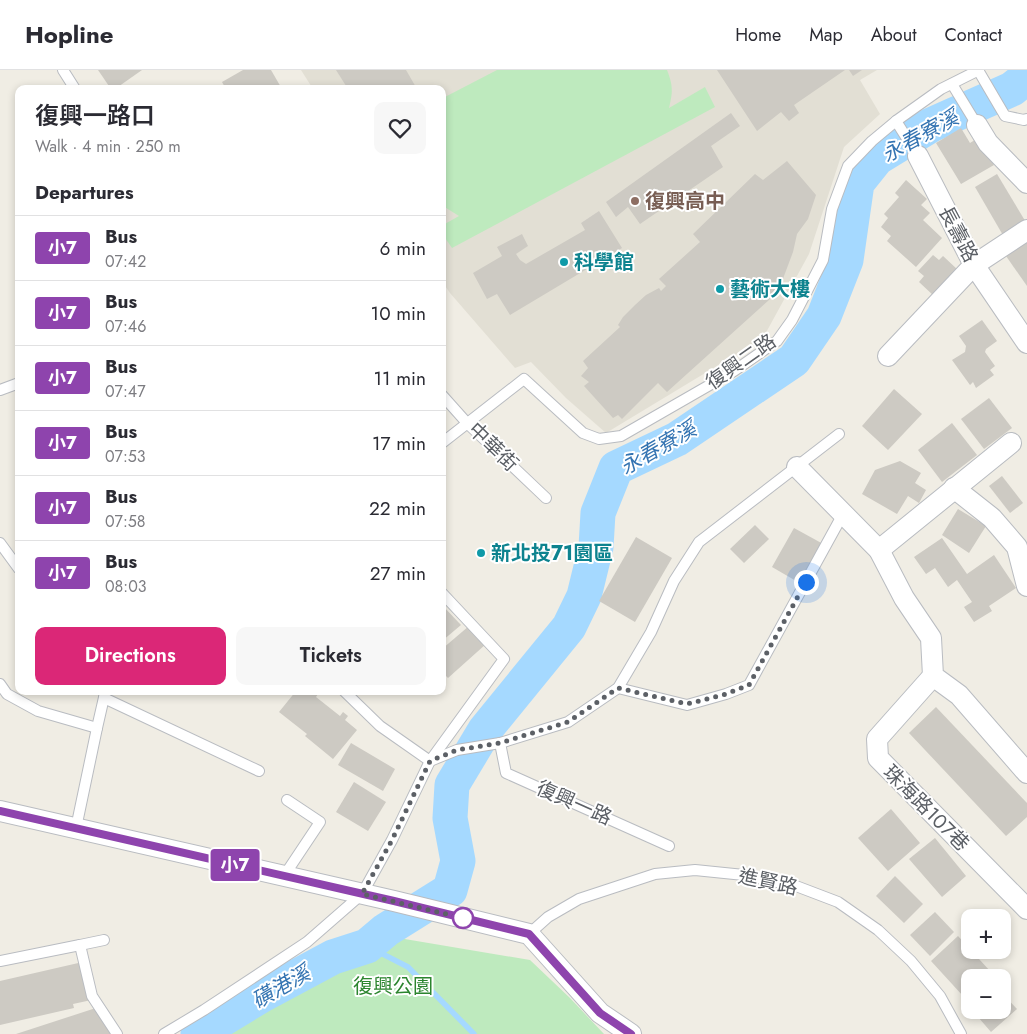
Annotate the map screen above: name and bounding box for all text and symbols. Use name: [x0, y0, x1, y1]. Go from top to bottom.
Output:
text: Hopline: [25, 17, 114, 52]
text: Home: [735, 22, 781, 48]
text: Map: [809, 22, 843, 48]
text: About: [871, 22, 916, 48]
text: Contact: [944, 22, 1002, 48]
text: 復興一路口: [35, 98, 155, 133]
water label: 永春寮溪: [876, 101, 967, 169]
button: heart: [374, 102, 426, 154]
text: Walk · 4 min · 250 m: [35, 135, 181, 158]
text: Departures: [35, 179, 134, 206]
place label: 復興高中: [645, 187, 725, 216]
marker: 復興高中: [629, 195, 641, 207]
street label: 長壽路: [931, 201, 985, 267]
text: Bus: [105, 223, 137, 250]
text: 小7: [48, 235, 77, 261]
text: 6 min: [380, 235, 426, 262]
place label: 科學館: [574, 248, 634, 277]
text: 07:42: [105, 250, 146, 273]
marker: 科學館: [558, 256, 570, 268]
place label: 藝術大樓: [730, 275, 810, 304]
marker: 藝術大樓: [714, 283, 726, 295]
text: Bus: [105, 288, 137, 315]
text: 小7: [48, 300, 77, 326]
text: 10 min: [371, 300, 426, 327]
text: 07:46: [105, 315, 146, 338]
street label: 復興二路: [700, 327, 782, 397]
text: Bus: [105, 353, 137, 380]
text: 小7: [48, 365, 77, 391]
text: 11 min: [373, 365, 426, 392]
text: 07:47: [105, 380, 146, 403]
water label: 永春寮溪: [614, 413, 704, 482]
street label: 中華街: [461, 416, 525, 478]
text: Bus: [105, 418, 137, 445]
text: 小7: [48, 430, 77, 456]
text: 17 min: [372, 430, 426, 457]
text: 07:53: [105, 445, 146, 468]
text: Bus: [105, 483, 137, 510]
text: 小7: [48, 495, 77, 521]
text: 22 min: [369, 495, 426, 522]
text: 07:58: [105, 510, 146, 533]
place label: 新北投71園區: [491, 539, 613, 568]
marker: 新北投71園區: [475, 547, 487, 559]
text: Bus: [105, 548, 137, 575]
text: 小7: [48, 560, 77, 586]
text: 27 min: [370, 560, 426, 587]
your location: [794, 570, 819, 595]
text: 08:03: [105, 575, 146, 598]
button: Directions: [35, 627, 226, 685]
button: Tickets: [236, 627, 426, 685]
street label: 珠海路107巷: [876, 758, 976, 858]
street label: 復興一路: [532, 773, 616, 833]
line badge: 小7: [212, 849, 258, 881]
text: 小7: [221, 852, 249, 878]
street label: 進賢路: [736, 862, 800, 902]
unlabelled marker: [452, 907, 474, 929]
map controls: [961, 909, 1011, 1019]
button: +: [961, 909, 1011, 959]
water label: 磺港溪: [246, 957, 318, 1016]
button: −: [961, 969, 1011, 1019]
park label: 復興公園: [353, 972, 433, 1001]

